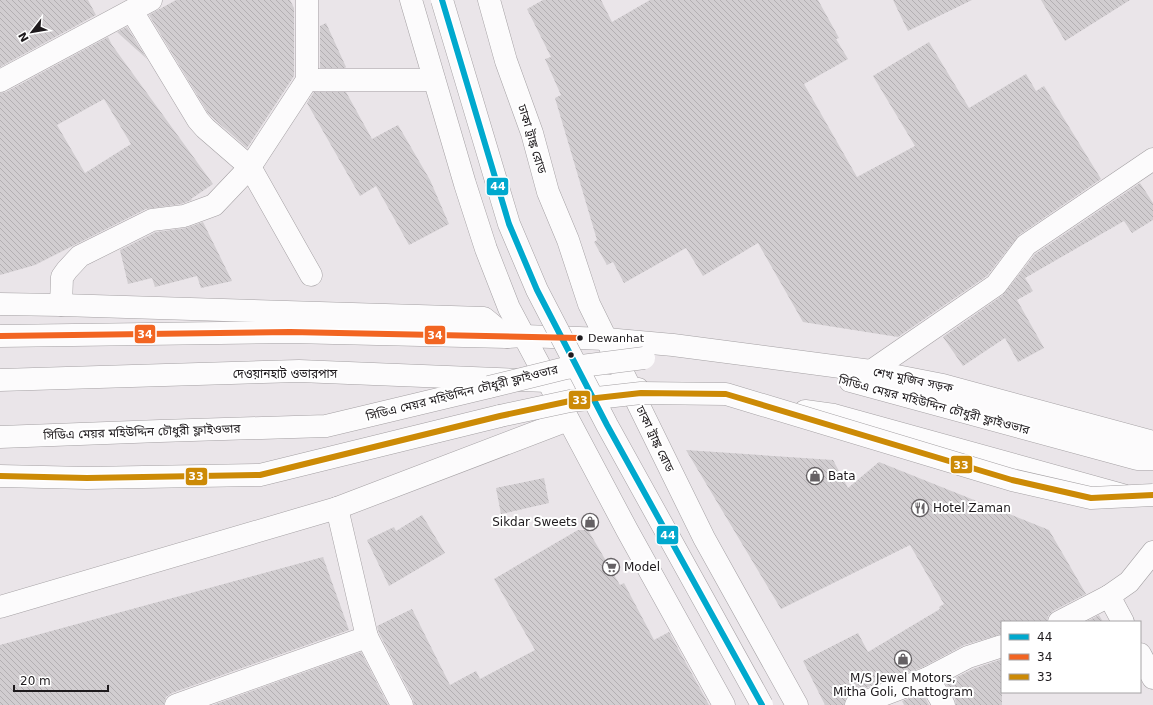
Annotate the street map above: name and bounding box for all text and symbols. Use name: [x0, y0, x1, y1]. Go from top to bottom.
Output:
north arrow: [12, 12, 52, 52]
text: N: [16, 30, 32, 44]
street label: ঢাকা ট্রাঙ্ক রোড: [515, 101, 550, 176]
line badge: 44: [486, 177, 509, 196]
text: 44: [490, 180, 506, 193]
line badge: 34: [134, 324, 156, 344]
line badge: 34: [424, 325, 446, 345]
text: 34: [137, 328, 153, 341]
text: 34: [427, 329, 443, 342]
place label: Dewanhat: [588, 332, 645, 345]
marker: Dewanhat: [575, 333, 585, 343]
unlabelled marker: [566, 350, 576, 360]
street label: সিডিএ মেয়র মহিউদ্দিন চৌধুরী ফ্লাইওভার: [363, 361, 560, 425]
street label: শেখ মুজিব সড়ক: [872, 364, 955, 396]
street label: দেওয়ানহাট ওভারপাস: [233, 366, 338, 381]
street label: সিডিএ মেয়র মহিউদ্দিন চৌধুরী ফ্লাইওভার: [836, 371, 1032, 438]
line badge: 33: [568, 390, 591, 410]
text: 33: [572, 394, 588, 407]
street label: ঢাকা ট্রাঙ্ক রোড: [633, 402, 678, 475]
street label: সিডিএ মেয়র মহিউদ্দিন চৌধুরী ফ্লাইওভার: [42, 421, 242, 443]
line badge: 33: [950, 455, 973, 474]
text: 33: [953, 459, 969, 472]
shop icon: Bata: [805, 466, 825, 486]
line badge: 33: [185, 467, 208, 486]
place label: Bata: [828, 469, 856, 483]
text: 33: [188, 470, 204, 483]
restaurant icon: Hotel Zaman: [910, 498, 930, 518]
place label: Hotel Zaman: [933, 501, 1011, 515]
shop icon: Sikdar Sweets: [580, 512, 600, 532]
place label: Sikdar Sweets: [492, 515, 577, 529]
line badge: 44: [656, 525, 679, 545]
text: 44: [660, 529, 676, 542]
supermarket icon: Model: [601, 557, 621, 577]
place label: Model: [624, 560, 660, 574]
legend: [1001, 621, 1141, 693]
text: 44: [1037, 630, 1052, 644]
shop icon: M/S Jewel Motors, Mitha Goli, Chattogram: [893, 649, 913, 669]
text: 34: [1037, 650, 1052, 664]
scale bar: [14, 667, 108, 693]
text: 33: [1037, 670, 1052, 684]
place label: M/S Jewel Motors, Mitha Goli, Chattogram: [833, 671, 973, 699]
text: 20 m: [20, 674, 51, 688]

